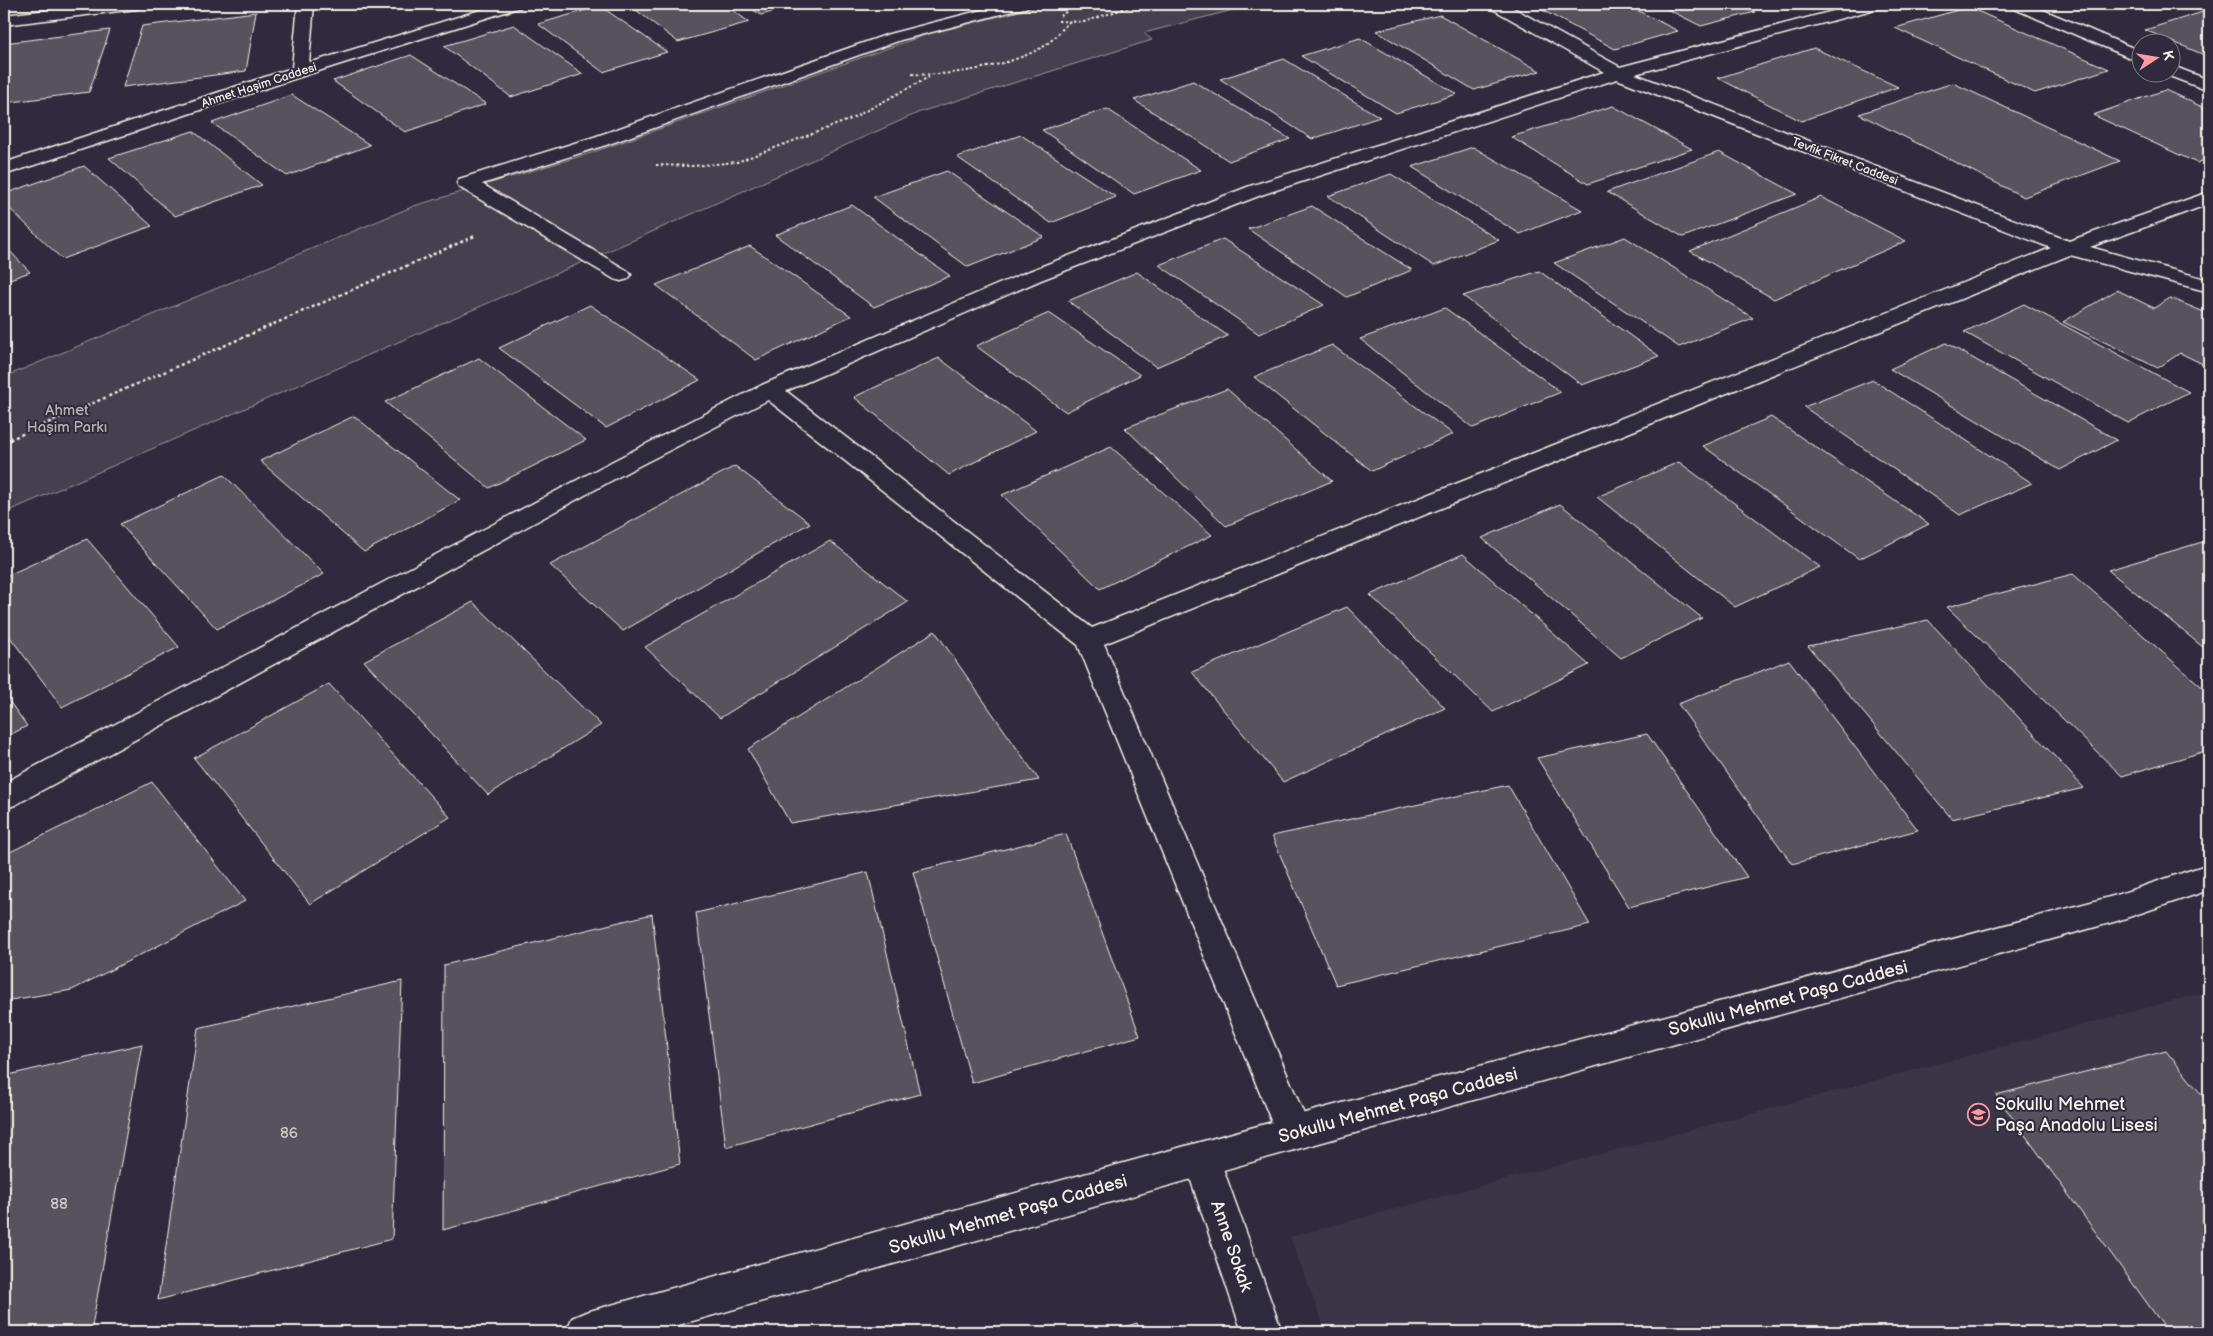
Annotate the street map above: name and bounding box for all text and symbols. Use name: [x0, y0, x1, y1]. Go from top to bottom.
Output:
north arrow: [2130, 32, 2180, 82]
text: K: [2159, 49, 2178, 62]
street label: Ahmet Haşim Caddesi: [200, 60, 319, 111]
street label: Tevfik Fikret Caddesi: [1790, 134, 1900, 189]
park label: Ahmet Haşim Parkı: [27, 401, 107, 437]
street label: Sokullu Mehmet Paşa Caddesi: [1666, 956, 1910, 1041]
street label: Sokullu Mehmet Paşa Caddesi: [1276, 1063, 1520, 1148]
place label: Sokullu Mehmet Paşa Anadolu Lisesi: [1995, 1094, 2158, 1136]
school or university icon: Sokullu Mehmet Paşa Anadolu Lisesi: [1967, 1102, 1991, 1126]
house number: 86: [280, 1124, 298, 1143]
street label: Sokullu Mehmet Paşa Caddesi: [887, 1170, 1130, 1259]
house number: 88: [50, 1195, 68, 1214]
street label: Anne Sokak: [1206, 1198, 1257, 1295]

